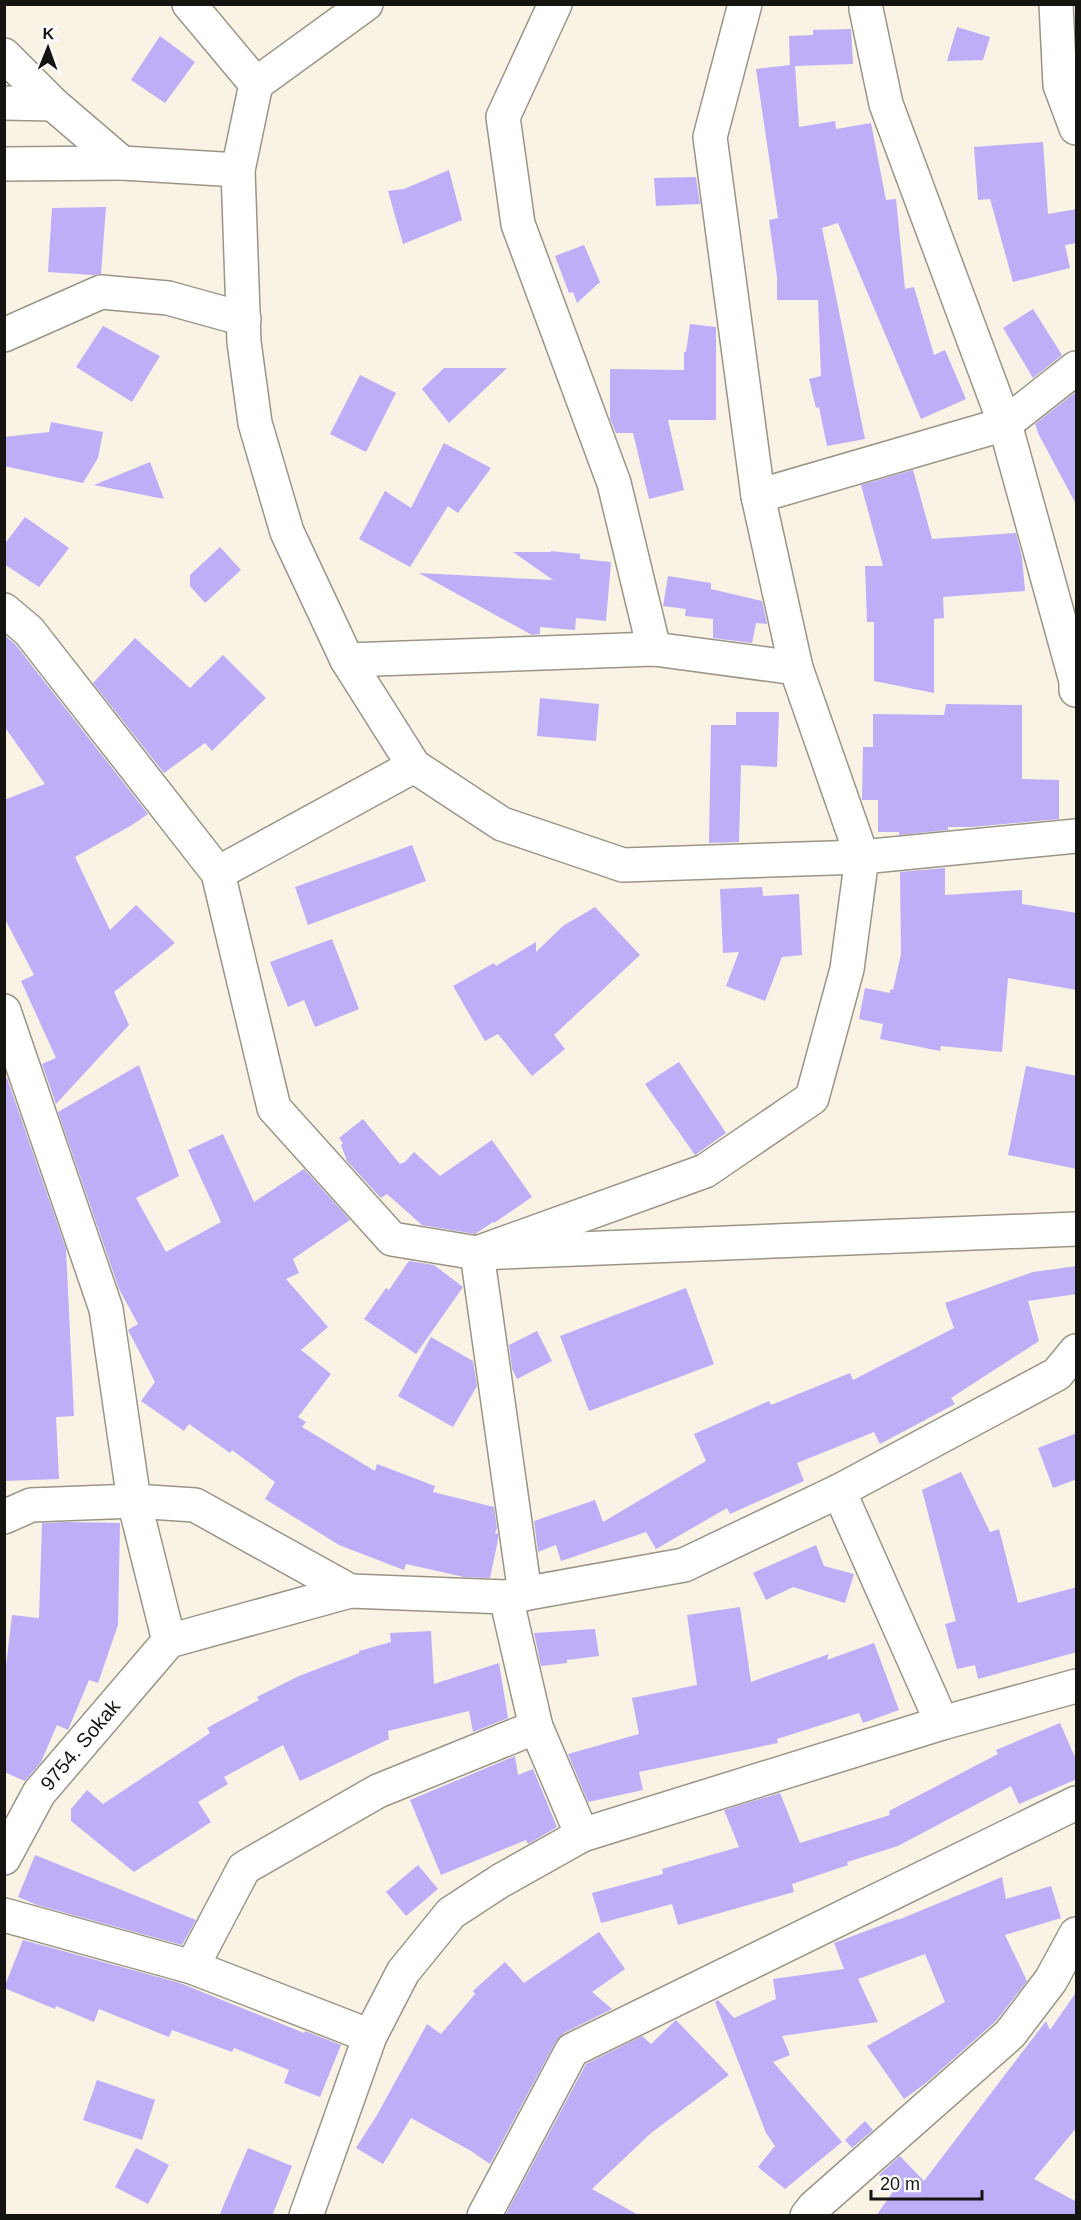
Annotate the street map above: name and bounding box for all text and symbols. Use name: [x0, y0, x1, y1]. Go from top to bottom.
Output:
north arrow: [18, 18, 78, 78]
text: K: [42, 25, 55, 42]
street label: 9754. Sokak: [36, 1695, 125, 1795]
scale bar: [871, 2163, 982, 2201]
text: 20 m: [880, 2174, 920, 2194]

